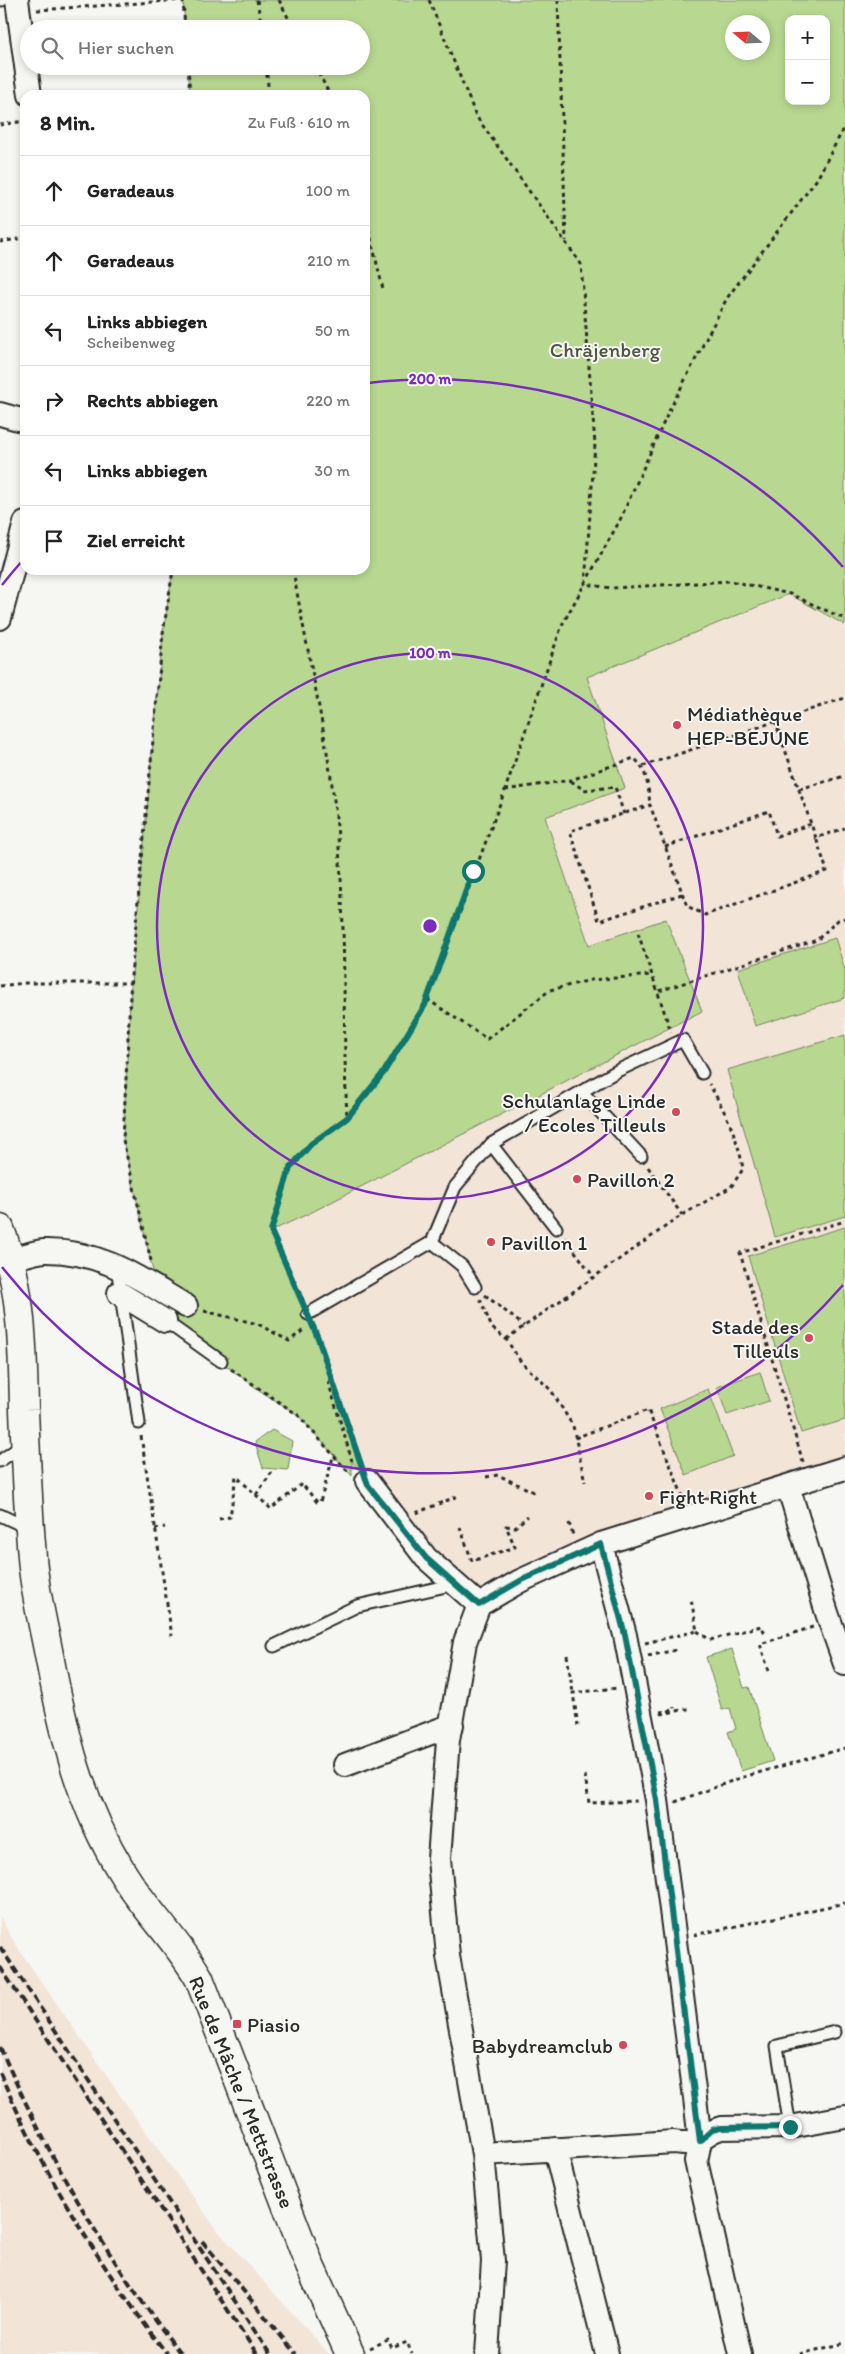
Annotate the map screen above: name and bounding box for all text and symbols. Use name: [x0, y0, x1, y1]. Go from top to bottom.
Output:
north arrow: [725, 15, 770, 60]
map controls: [785, 15, 830, 105]
button: +: [785, 15, 830, 60]
search box: [20, 20, 370, 75]
icon: search: [38, 34, 66, 62]
text: Hier suchen: [78, 36, 174, 59]
button: −: [785, 60, 830, 105]
text: 8 Min.: [40, 110, 95, 135]
text: Zu Fuß · 610 m: [248, 113, 350, 132]
icon: ahead: [40, 177, 68, 205]
text: Geradeaus: [87, 179, 174, 202]
text: 100 m: [306, 181, 350, 200]
icon: ahead: [40, 247, 68, 275]
text: Geradeaus: [87, 249, 174, 272]
text: 210 m: [307, 251, 350, 270]
text: Links abbiegen: [87, 310, 207, 333]
icon: left: [40, 317, 68, 345]
text: 50 m: [315, 321, 350, 340]
text: Scheibenweg: [87, 333, 175, 352]
park label: Chräjenberg: [550, 337, 661, 362]
text: 200 m: [409, 370, 452, 388]
icon: right: [40, 387, 68, 415]
text: Rechts abbiegen: [87, 389, 218, 412]
text: 220 m: [306, 391, 350, 410]
icon: left: [40, 457, 68, 485]
text: Links abbiegen: [87, 459, 207, 482]
text: 30 m: [314, 461, 350, 480]
icon: arrive: [40, 527, 68, 555]
text: Ziel erreicht: [87, 529, 185, 552]
text: 100 m: [409, 644, 451, 662]
place label: Médiathèque HEP-BEJUNE: [687, 701, 809, 750]
marker: Médiathèque HEP-BEJUNE: [671, 719, 683, 731]
route start: [462, 860, 485, 883]
centre of rings: [421, 917, 439, 935]
place label: Schulanlage Linde / Ecoles Tilleuls: [502, 1088, 666, 1137]
marker: Schulanlage Linde / Ecoles Tilleuls: [670, 1106, 682, 1118]
place label: Pavillon 2: [587, 1167, 674, 1192]
marker: Pavillon 2: [571, 1173, 583, 1185]
place label: Pavillon 1: [501, 1230, 587, 1255]
marker: Pavillon 1: [485, 1236, 497, 1248]
place label: Stade des Tilleuls: [712, 1314, 799, 1363]
marker: Stade des Tilleuls: [803, 1332, 815, 1344]
place label: Fight Right: [659, 1484, 757, 1509]
marker: Fight Right: [643, 1490, 655, 1502]
street label: Rue de Mâche / Mettstrasse: [184, 1972, 300, 2212]
place label: Piasio: [247, 2012, 300, 2037]
marker: Piasio: [231, 2018, 243, 2030]
place label: Babydreamclub: [472, 2033, 613, 2058]
marker: Babydreamclub: [617, 2039, 629, 2051]
route end: [779, 2116, 802, 2139]

